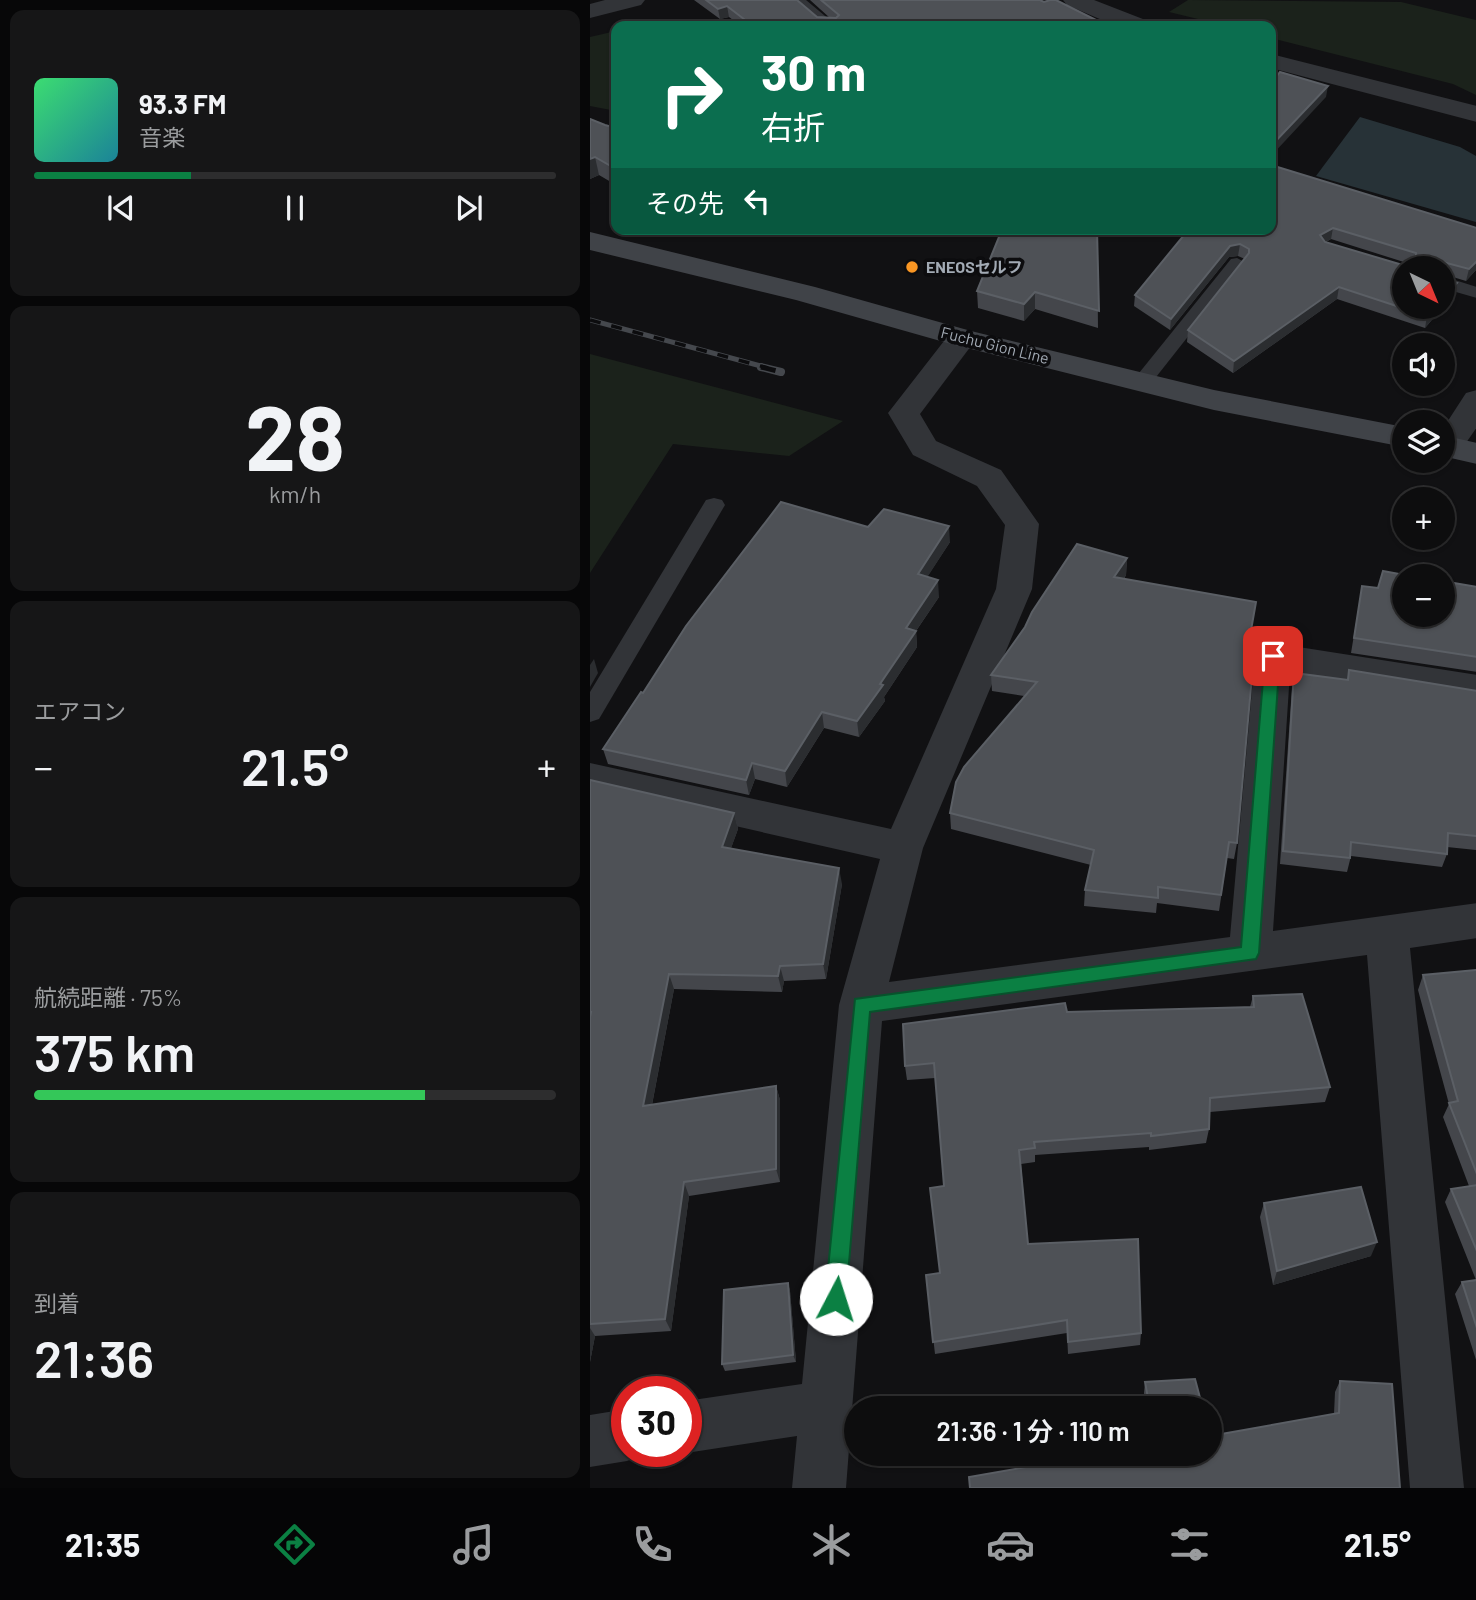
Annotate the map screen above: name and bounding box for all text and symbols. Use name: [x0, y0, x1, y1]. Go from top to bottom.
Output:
text: 30 m: [761, 42, 866, 101]
icon: right: [646, 49, 737, 140]
text: 93.3 FM: [139, 88, 226, 119]
text: 右折: [761, 107, 825, 145]
text: 音楽: [139, 123, 185, 151]
icon: left: [738, 182, 776, 220]
text: その先: [646, 187, 724, 218]
icon: previous: [102, 189, 140, 227]
icon: pause: [276, 189, 314, 227]
icon: next: [450, 189, 488, 227]
north arrow: [1392, 256, 1454, 318]
map controls: [1392, 256, 1455, 627]
place label: ENEOSセルフ: [926, 257, 1023, 276]
marker: ENEOSセルフ: [904, 259, 920, 275]
street label: Fuchu Gion Line: [939, 322, 1051, 367]
button: sound: [1392, 333, 1455, 396]
text: 28: [245, 380, 345, 489]
button: layers: [1392, 410, 1455, 473]
text: km/h: [269, 480, 321, 508]
button: +: [1392, 487, 1455, 550]
button: −: [1392, 564, 1455, 627]
pin: [1243, 626, 1303, 686]
icon: arrive: [1254, 637, 1292, 675]
text: エアコン: [34, 697, 126, 725]
text: 21.5°: [241, 734, 349, 796]
text: −: [34, 743, 53, 789]
text: +: [537, 743, 556, 789]
text: 航続距離 · 75%: [34, 983, 182, 1011]
text: 375 km: [34, 1020, 195, 1082]
position arrow: [799, 1262, 873, 1336]
text: 到着: [34, 1289, 80, 1317]
text: 21:36: [34, 1326, 154, 1388]
speed limit sign: 30: [611, 1376, 702, 1467]
text: 21:36 · 1 分 · 110 m: [936, 1415, 1130, 1446]
icon: directions: [270, 1520, 319, 1569]
icon: music: [449, 1520, 498, 1569]
icon: phone: [628, 1520, 677, 1569]
icon: climate: [807, 1520, 856, 1569]
icon: car: [986, 1520, 1035, 1569]
icon: filters: [1165, 1520, 1214, 1569]
text: 21:35: [65, 1525, 140, 1563]
text: 21.5°: [1344, 1525, 1411, 1563]

